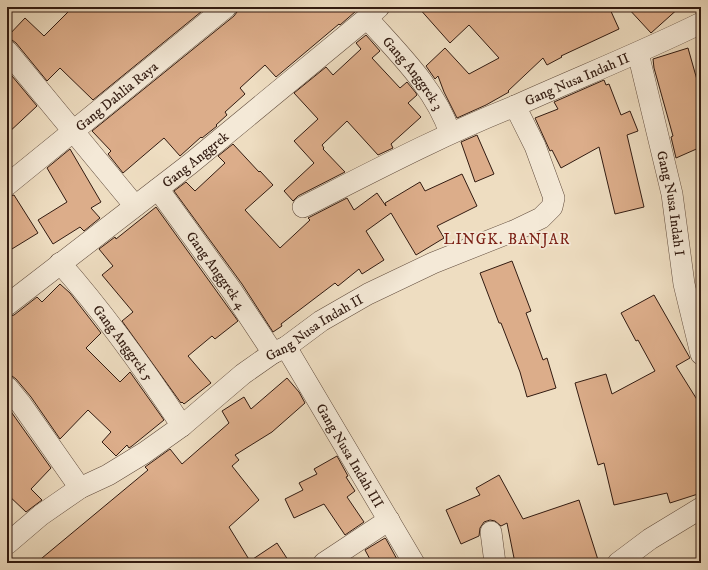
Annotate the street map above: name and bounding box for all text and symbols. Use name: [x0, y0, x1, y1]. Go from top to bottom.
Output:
street label: Gang Anggrek 3: [378, 33, 447, 114]
street label: Gang Nusa Indah II: [522, 49, 633, 111]
street label: Gang Dahlia Raya: [72, 58, 162, 136]
street label: Gang Anggrek: [159, 128, 233, 192]
street label: Gang Nusa Indah I: [652, 149, 688, 257]
street label: Gang Anggrek 4: [182, 228, 250, 314]
district label: LINGK. BANJAR: [444, 230, 570, 249]
street label: Gang Nusa Indah II: [262, 291, 367, 366]
street label: Gang Anggrek 5: [88, 301, 157, 385]
street label: Gang Nusa Indah III: [311, 400, 387, 512]

